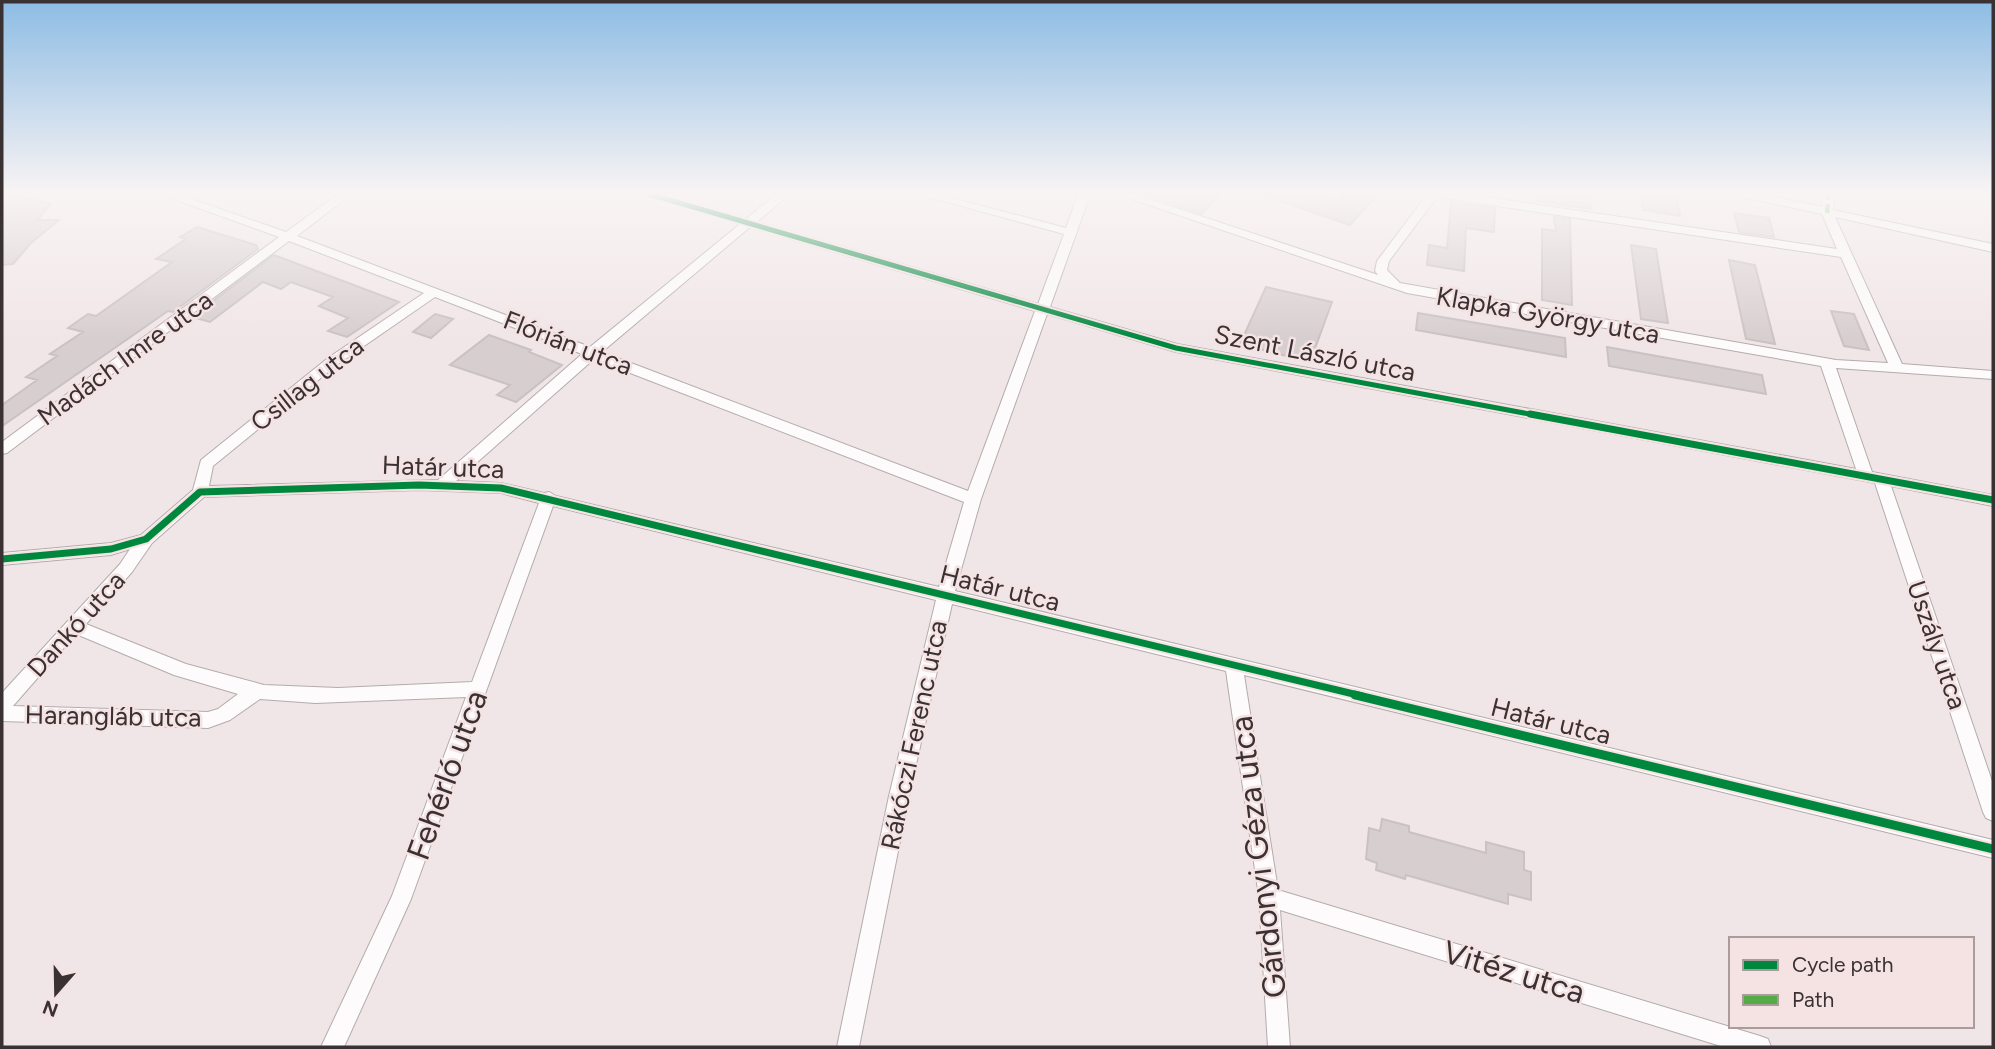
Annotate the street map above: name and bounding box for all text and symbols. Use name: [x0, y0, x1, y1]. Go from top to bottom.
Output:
street label: Klapka György utca: [1434, 280, 1662, 350]
street label: Madách Imre utca: [31, 284, 219, 432]
street label: Flórián utca: [499, 304, 637, 382]
street label: Szent László utca: [1212, 318, 1418, 388]
street label: Csillag utca: [244, 330, 370, 438]
street label: Határ utca: [381, 449, 505, 485]
street label: Határ utca: [937, 558, 1063, 618]
street label: Dankó utca: [20, 565, 132, 683]
street label: Uszály utca: [1900, 576, 1974, 714]
street label: Rákóczi Ferenc utca: [874, 617, 954, 853]
street label: Fehérló utca: [399, 685, 495, 865]
street label: Határ utca: [1488, 691, 1614, 751]
street label: Harangláb utca: [24, 698, 202, 734]
street label: Gárdonyi Géza utca: [1222, 714, 1294, 1000]
street label: Vitéz utca: [1439, 932, 1589, 1012]
legend: [1729, 937, 1974, 1028]
text: Cycle path: [1792, 952, 1893, 977]
north arrow: [21, 958, 91, 1028]
text: Path: [1792, 987, 1834, 1012]
text: N: [40, 995, 61, 1022]

